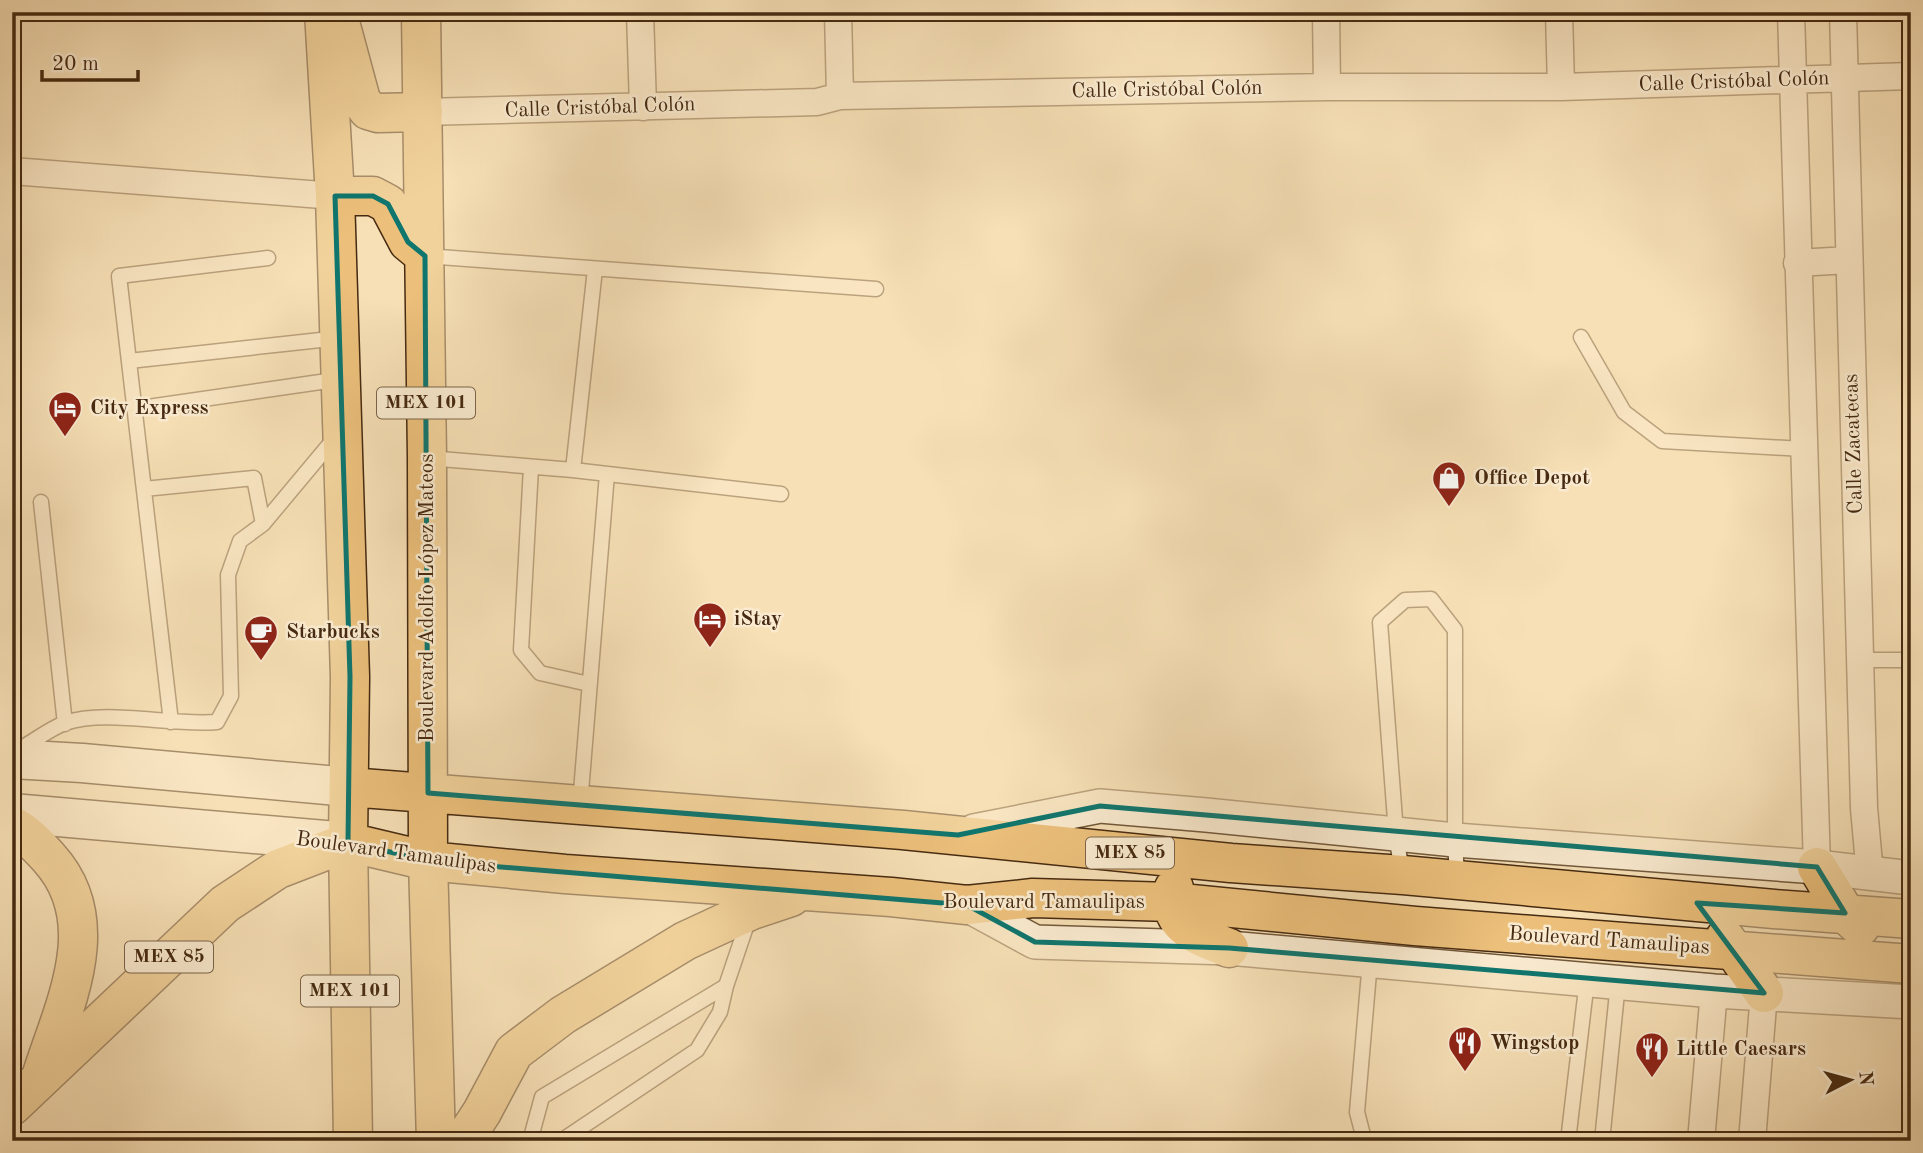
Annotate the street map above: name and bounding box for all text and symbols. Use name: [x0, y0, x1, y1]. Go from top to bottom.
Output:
scale bar: [42, 38, 138, 82]
text: 20 m: [52, 54, 99, 75]
street label: Calle Cristóbal Colón: [1638, 68, 1830, 96]
street label: Calle Cristóbal Colón: [1071, 78, 1263, 102]
street label: Calle Cristóbal Colón: [504, 94, 696, 122]
street label: Calle Zacatecas: [1841, 373, 1867, 515]
road number: MEX 101: [377, 388, 475, 418]
hotel icon: City Express: [46, 389, 84, 438]
place label: City Express: [90, 398, 209, 419]
street label: Boulevard Adolfo López Mateos: [417, 454, 438, 742]
shop icon: Office Depot: [1430, 459, 1468, 508]
place label: Office Depot: [1474, 468, 1590, 489]
hotel icon: iStay: [691, 600, 729, 649]
place label: iStay: [734, 609, 782, 630]
cafe icon: Starbucks: [242, 613, 280, 662]
place label: Starbucks: [286, 622, 380, 643]
street label: Boulevard Tamaulipas: [295, 829, 497, 877]
road number: MEX 85: [1086, 838, 1174, 868]
street label: Boulevard Tamaulipas: [943, 892, 1145, 913]
street label: Boulevard Tamaulipas: [1508, 923, 1710, 959]
road number: MEX 85: [125, 942, 213, 973]
road number: MEX 101: [301, 976, 399, 1007]
restaurant icon: Wingstop: [1446, 1024, 1484, 1073]
restaurant icon: Little Caesars: [1633, 1030, 1671, 1079]
place label: Wingstop: [1490, 1033, 1579, 1054]
place label: Little Caesars: [1676, 1039, 1806, 1060]
north arrow: [1814, 1044, 1884, 1114]
text: N: [1854, 1070, 1875, 1087]

